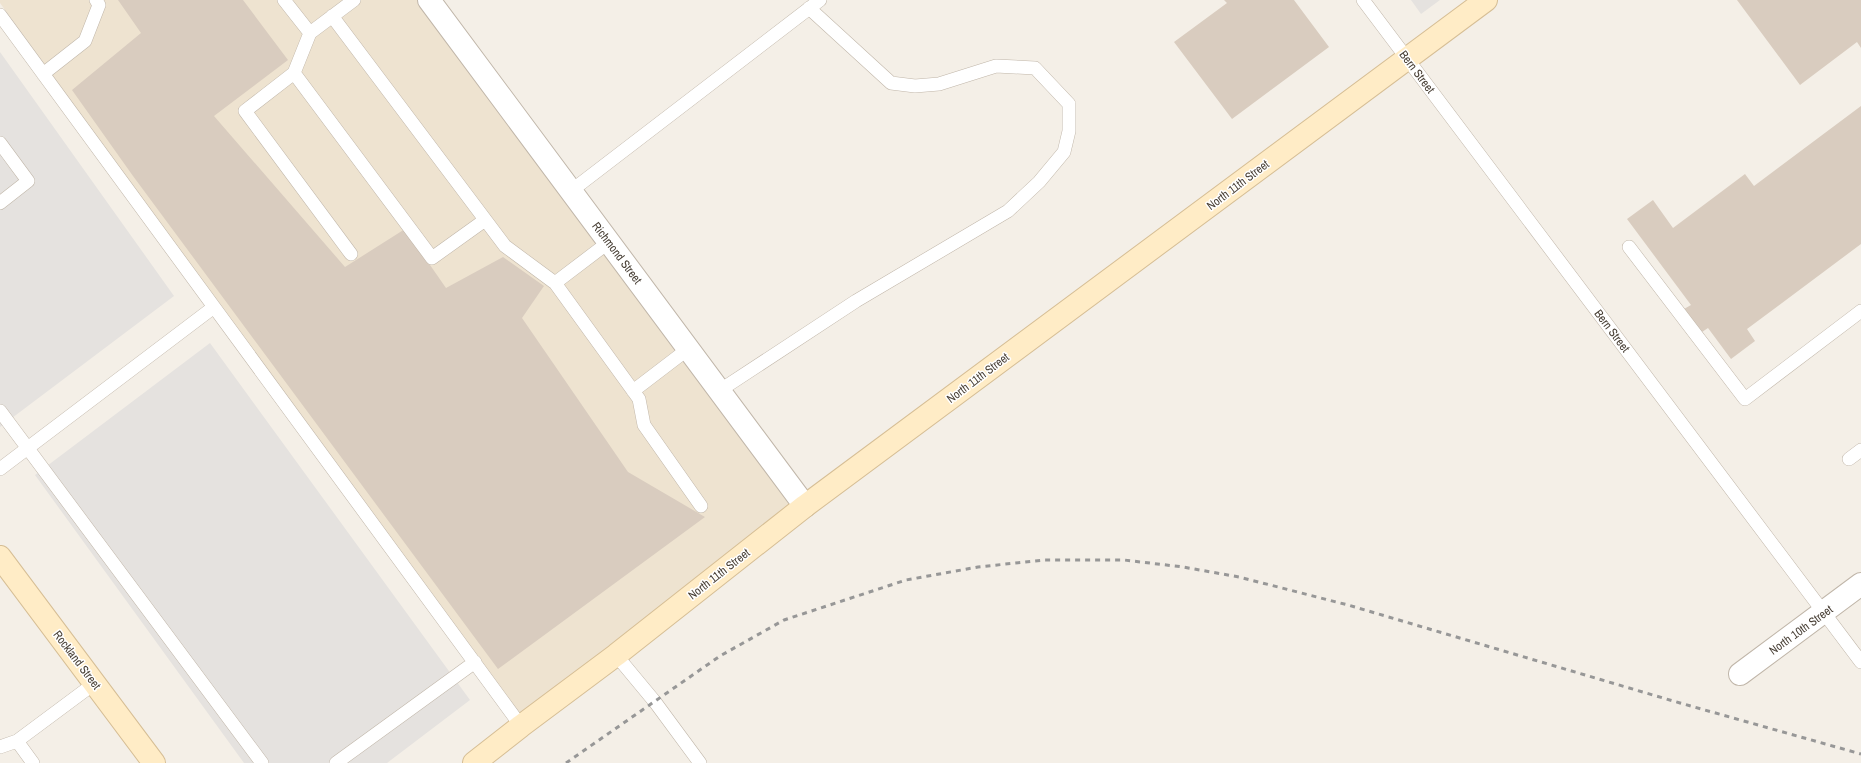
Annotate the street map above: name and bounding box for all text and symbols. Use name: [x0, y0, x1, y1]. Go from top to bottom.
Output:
street label: Bern Street: [1396, 47, 1439, 97]
street label: North 11th Street: [1204, 156, 1273, 214]
street label: Richmond Street: [588, 219, 646, 288]
street label: Bern Street: [1591, 306, 1634, 356]
street label: North 11th Street: [944, 349, 1013, 407]
street label: North 11th Street: [685, 545, 753, 603]
street label: North 10th Street: [1766, 601, 1836, 659]
street label: Rockland Street: [50, 627, 105, 693]

